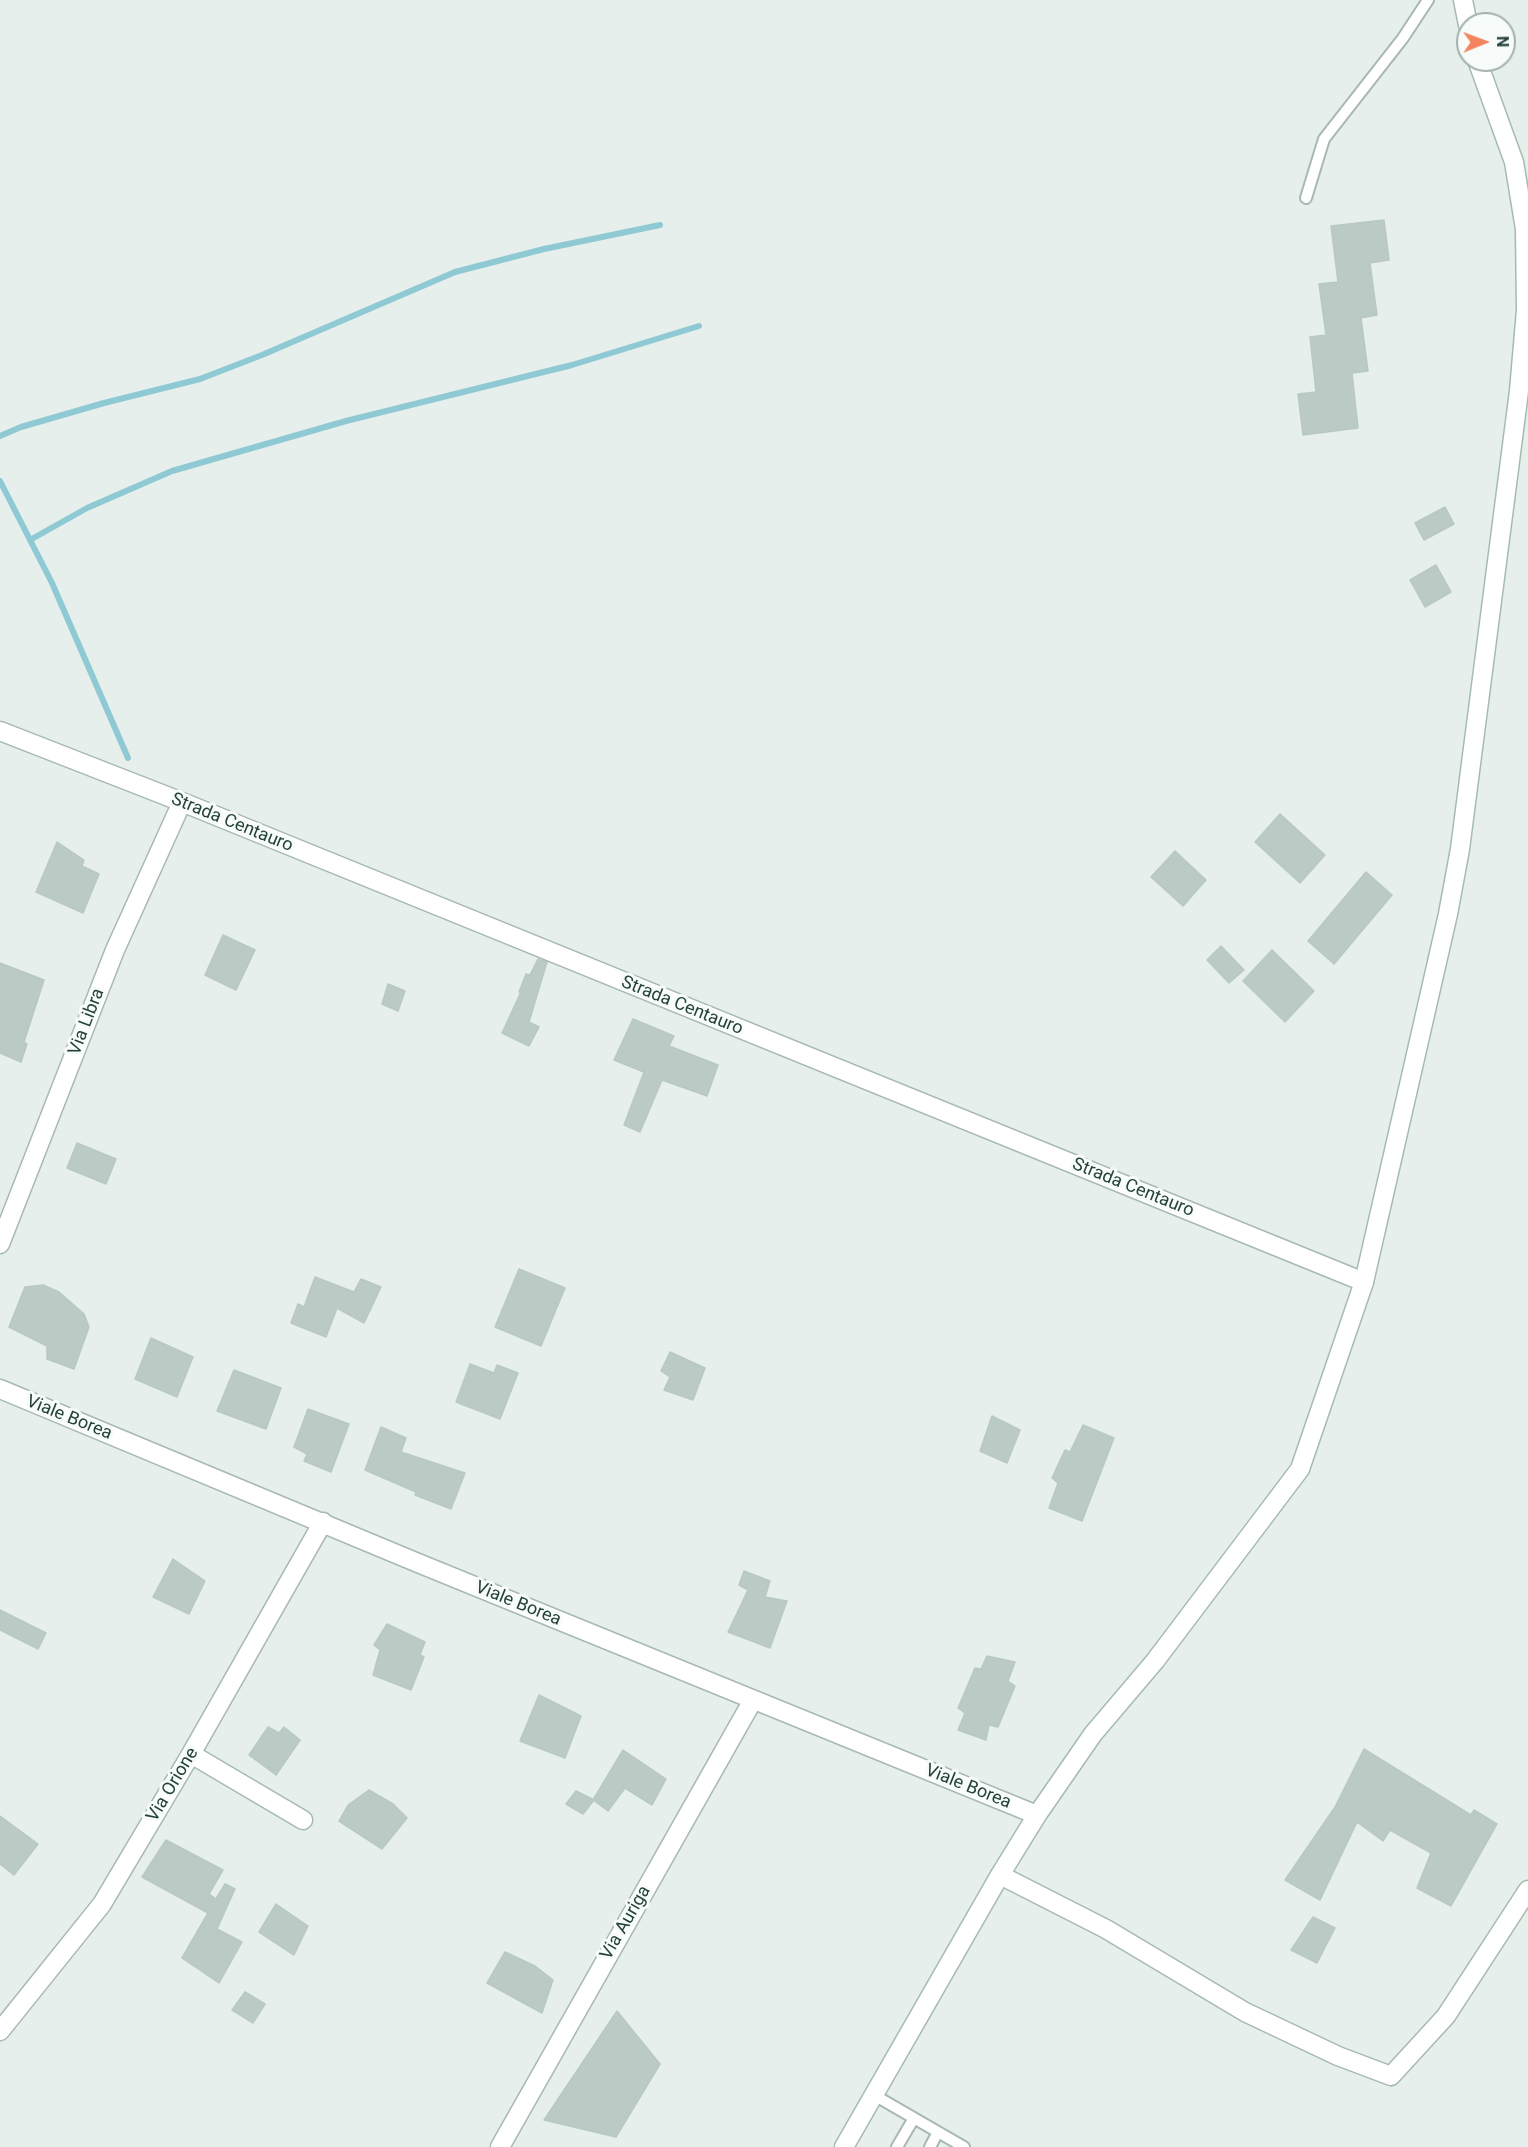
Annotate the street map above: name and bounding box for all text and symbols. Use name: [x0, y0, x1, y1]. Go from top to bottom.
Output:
north arrow: [1456, 12, 1516, 72]
text: N: [1493, 36, 1512, 48]
street label: Strada Centauro: [168, 789, 296, 857]
street label: Strada Centauro: [618, 972, 746, 1040]
street label: Via Libra: [64, 986, 110, 1058]
street label: Strada Centauro: [1069, 1154, 1197, 1222]
street label: Viale Borea: [23, 1391, 115, 1445]
street label: Viale Borea: [472, 1577, 564, 1631]
street label: Via Orione: [142, 1744, 204, 1826]
street label: Viale Borea: [922, 1760, 1014, 1814]
street label: Via Auriga: [596, 1882, 656, 1964]

